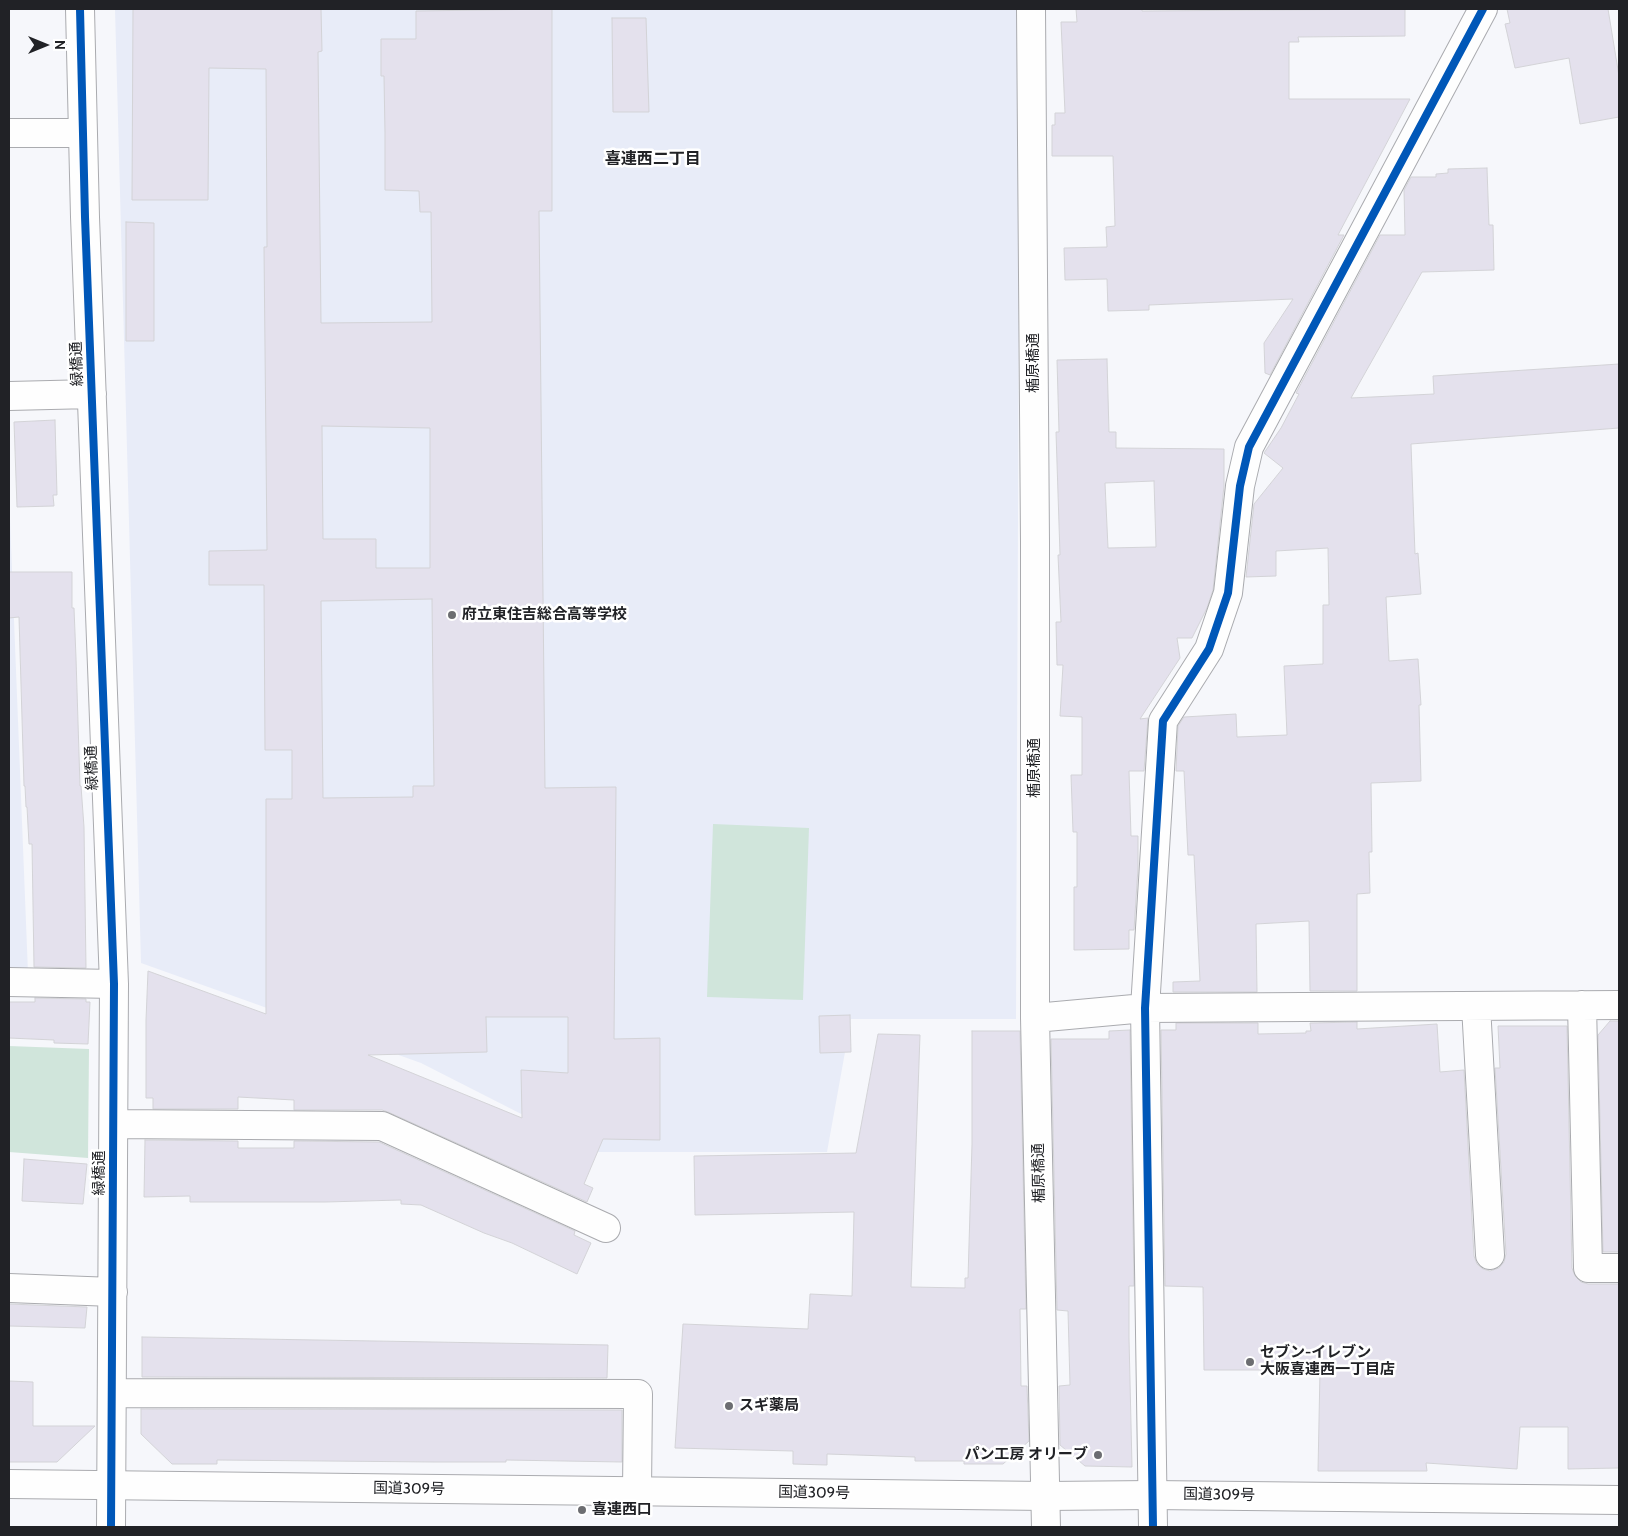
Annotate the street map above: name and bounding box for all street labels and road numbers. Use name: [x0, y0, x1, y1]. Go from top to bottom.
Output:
street label: 楯原橋通: [1025, 333, 1043, 393]
street label: 緑橋通: [67, 341, 87, 387]
street label: 楯原橋通: [1026, 738, 1044, 798]
street label: 緑橋通: [82, 745, 102, 791]
street label: 楯原橋通: [1029, 1143, 1049, 1203]
street label: 緑橋通: [91, 1151, 109, 1195]
street label: 国道309号: [373, 1479, 445, 1499]
street label: 国道309号: [778, 1483, 850, 1503]
street label: 国道309号: [1183, 1485, 1255, 1505]

